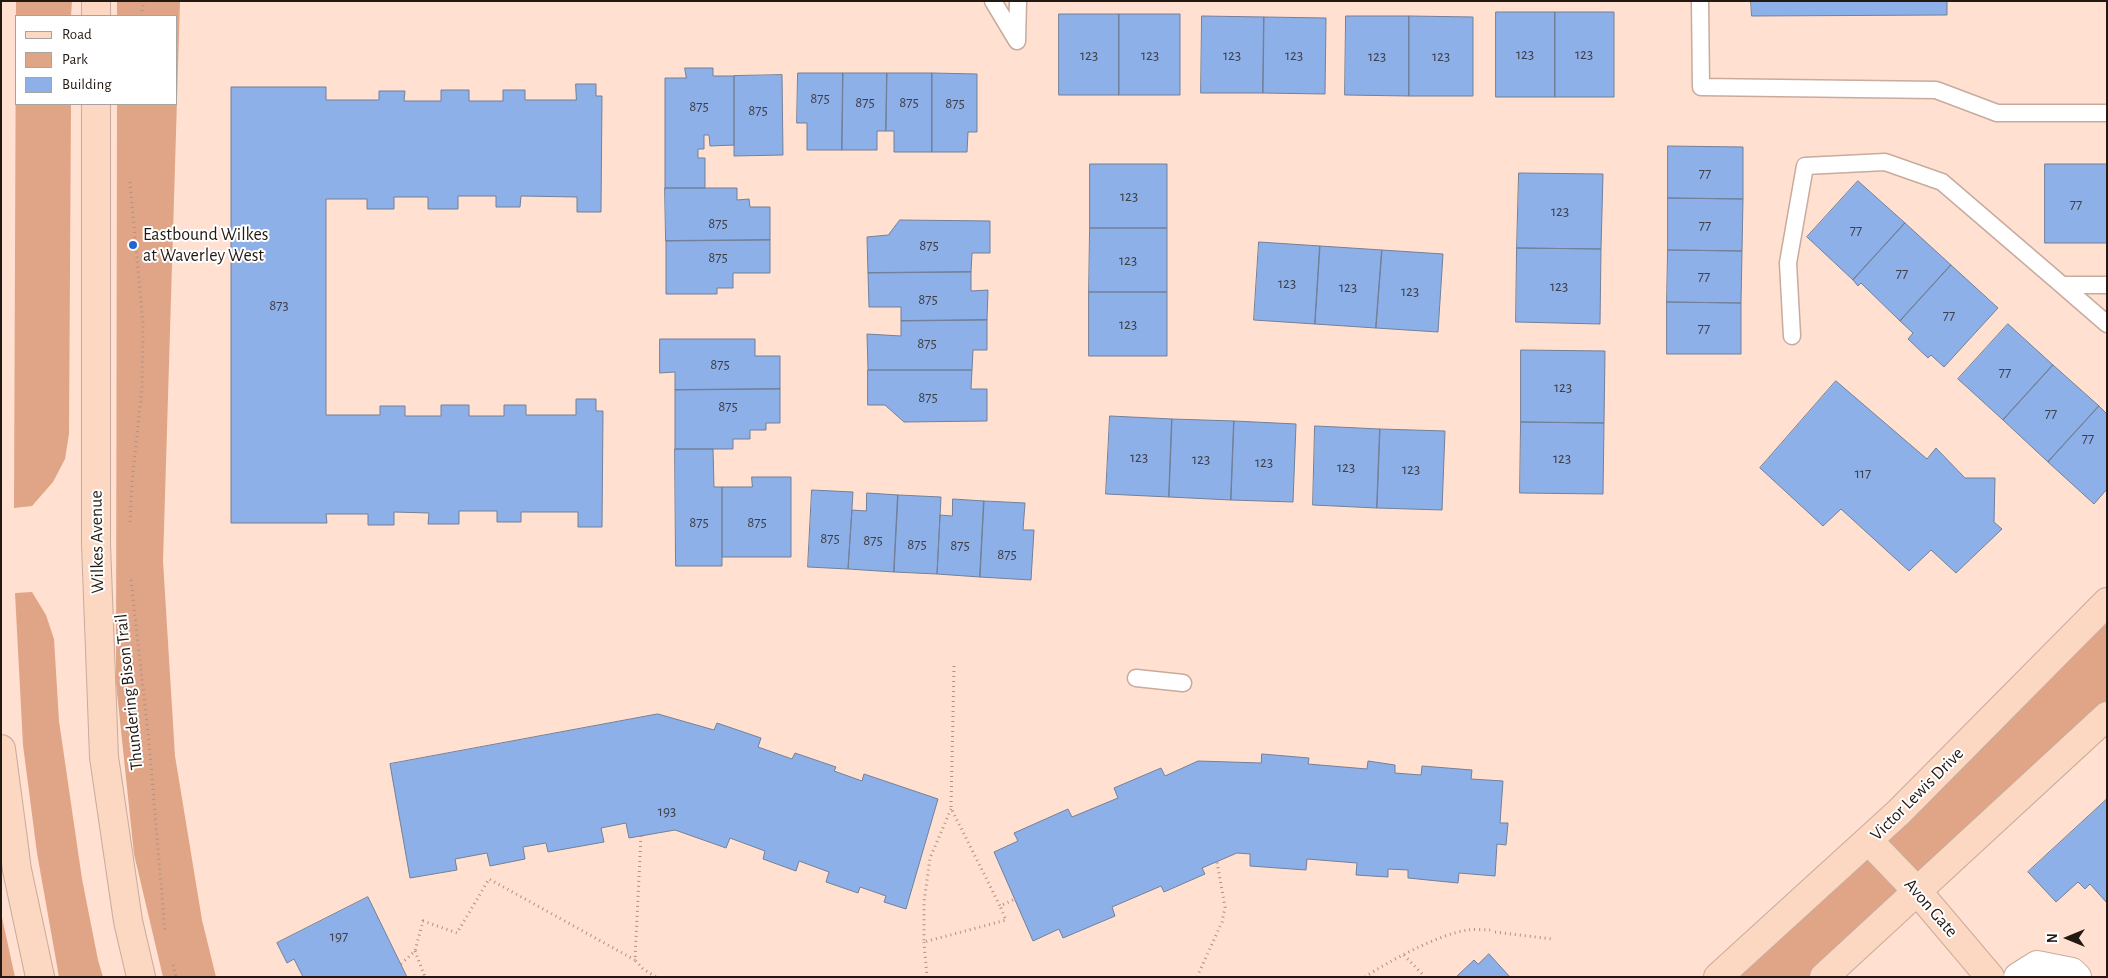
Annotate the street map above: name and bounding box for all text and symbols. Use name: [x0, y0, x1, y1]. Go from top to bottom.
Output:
legend: [15, 15, 178, 105]
text: Road: [62, 27, 92, 42]
house number: 123: [1516, 45, 1534, 63]
house number: 123: [1575, 45, 1593, 63]
house number: 123: [1080, 46, 1098, 64]
house number: 123: [1141, 46, 1159, 64]
house number: 123: [1223, 46, 1241, 64]
house number: 123: [1285, 46, 1303, 64]
house number: 123: [1368, 47, 1386, 65]
house number: 123: [1432, 47, 1450, 65]
text: Park: [62, 52, 88, 67]
text: Building: [62, 77, 112, 92]
house number: 875: [810, 89, 830, 107]
house number: 875: [855, 93, 875, 111]
house number: 875: [899, 93, 919, 111]
house number: 875: [945, 94, 965, 112]
house number: 875: [689, 97, 709, 115]
house number: 875: [748, 101, 768, 119]
house number: 77: [1699, 164, 1711, 182]
house number: 123: [1120, 187, 1138, 205]
house number: 77: [2070, 195, 2082, 213]
house number: 123: [1551, 202, 1569, 220]
house number: 875: [708, 214, 728, 232]
house number: 77: [1699, 216, 1711, 234]
house number: 77: [1850, 221, 1862, 239]
place label: Eastbound Wilkes at Waverley West: [143, 224, 268, 266]
house number: 875: [919, 236, 939, 254]
marker: Eastbound Wilkes at Waverley West: [127, 239, 139, 251]
house number: 875: [708, 248, 728, 266]
house number: 123: [1119, 251, 1137, 269]
house number: 77: [1896, 264, 1908, 282]
house number: 77: [1698, 267, 1710, 285]
house number: 123: [1278, 274, 1296, 292]
house number: 123: [1550, 277, 1568, 295]
house number: 123: [1339, 278, 1357, 296]
house number: 123: [1401, 282, 1419, 300]
house number: 875: [918, 290, 938, 308]
house number: 873: [269, 296, 289, 314]
house number: 77: [1943, 306, 1955, 324]
house number: 123: [1119, 315, 1137, 333]
house number: 77: [1698, 319, 1710, 337]
house number: 875: [917, 334, 937, 352]
house number: 875: [710, 355, 730, 373]
house number: 77: [1999, 363, 2011, 381]
house number: 123: [1554, 378, 1572, 396]
house number: 875: [918, 388, 938, 406]
house number: 875: [718, 397, 738, 415]
house number: 77: [2045, 404, 2057, 422]
house number: 77: [2082, 429, 2094, 447]
house number: 123: [1130, 448, 1148, 466]
house number: 123: [1553, 449, 1571, 467]
house number: 123: [1192, 450, 1210, 468]
house number: 123: [1255, 453, 1273, 471]
house number: 123: [1337, 458, 1355, 476]
house number: 123: [1402, 460, 1420, 478]
house number: 117: [1855, 464, 1871, 482]
street label: Wilkes Avenue: [85, 490, 109, 594]
house number: 875: [689, 513, 709, 531]
house number: 875: [747, 513, 767, 531]
house number: 875: [820, 529, 840, 547]
house number: 875: [863, 531, 883, 549]
house number: 875: [907, 535, 927, 553]
house number: 875: [950, 536, 970, 554]
house number: 875: [997, 545, 1017, 563]
street label: Thundering Bison Trail: [110, 613, 148, 771]
street label: Victor Lewis Drive: [1866, 743, 1968, 845]
house number: 193: [658, 802, 676, 820]
street label: Avon Gate: [1900, 874, 1962, 942]
north arrow: [2043, 913, 2093, 963]
house number: 197: [330, 927, 348, 945]
text: N: [2046, 933, 2060, 943]

